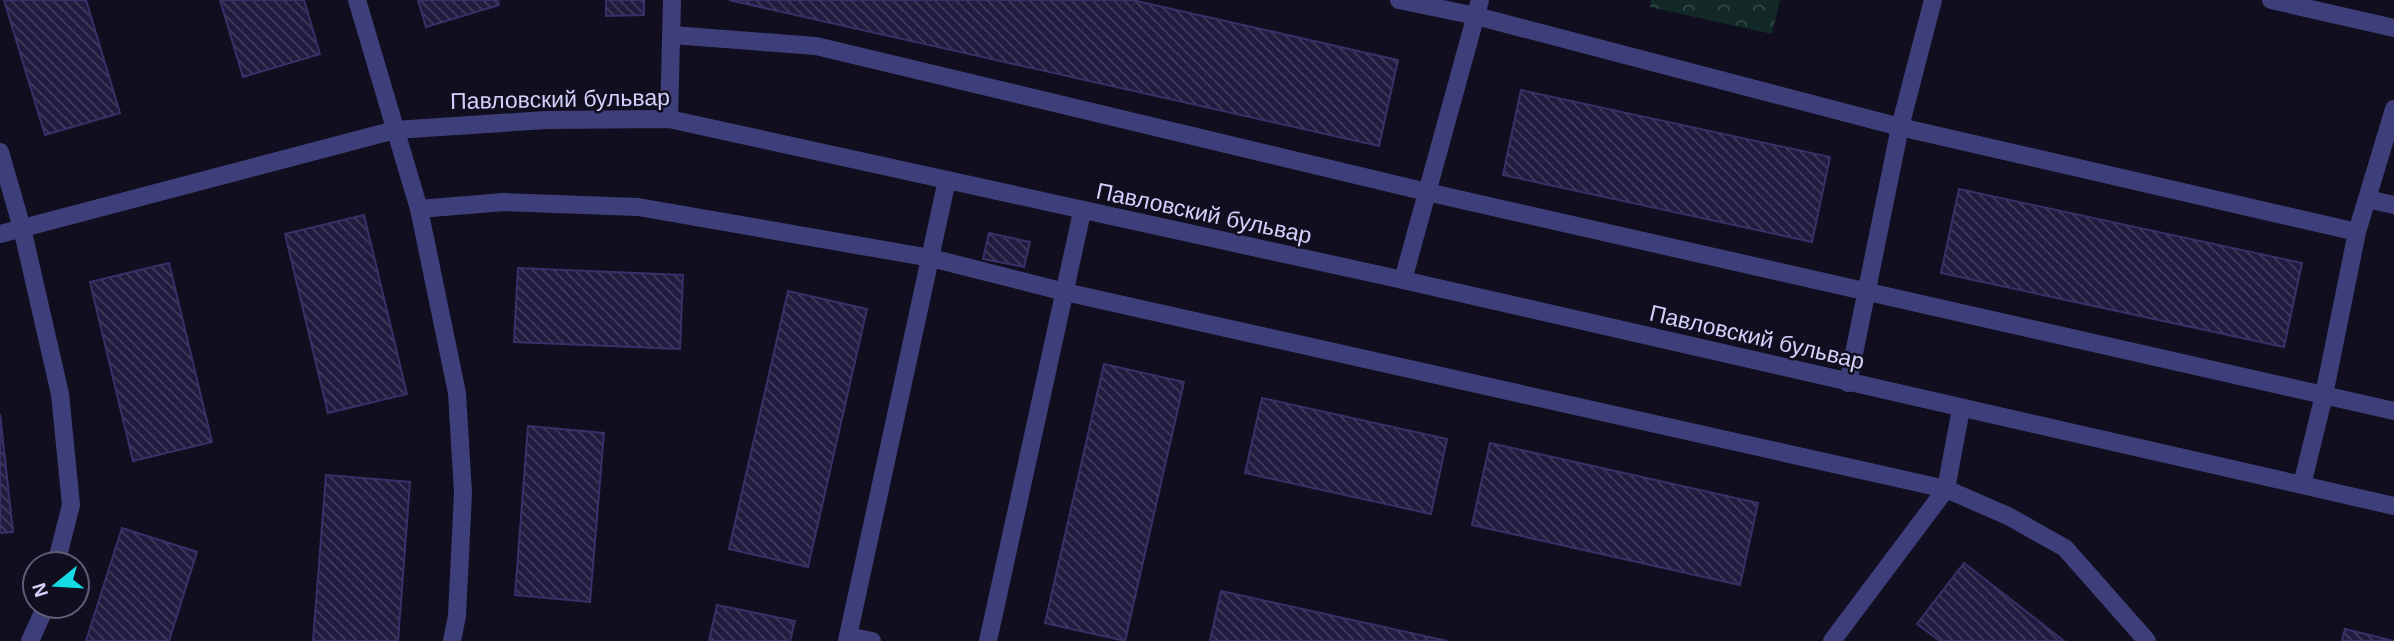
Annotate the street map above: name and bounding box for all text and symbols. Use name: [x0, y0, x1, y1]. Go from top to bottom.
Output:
street label: Павловский бульвар: [450, 84, 670, 114]
street label: Павловский бульвар: [1094, 177, 1314, 249]
street label: Павловский бульвар: [1647, 300, 1867, 374]
north arrow: [21, 550, 91, 620]
text: N: [28, 580, 52, 600]

